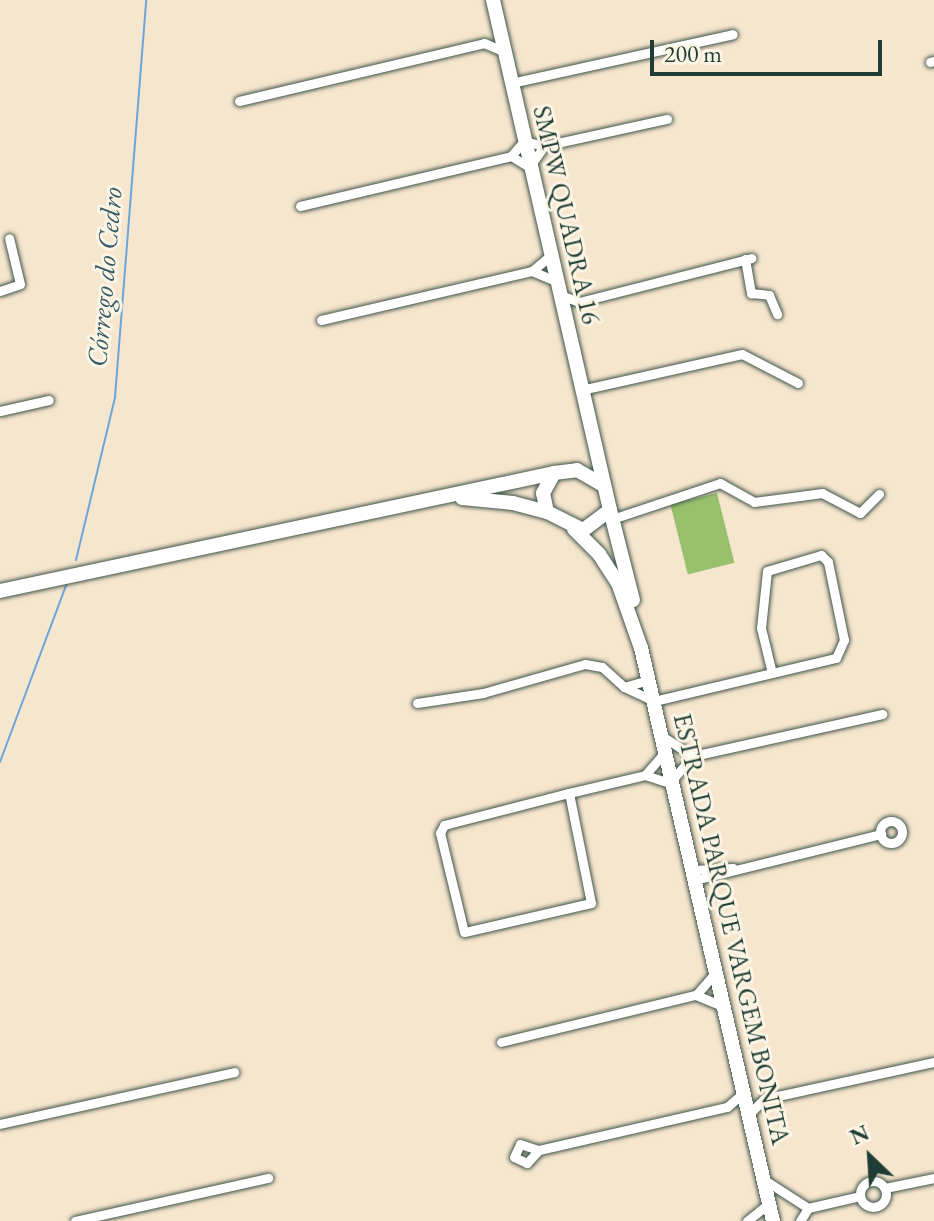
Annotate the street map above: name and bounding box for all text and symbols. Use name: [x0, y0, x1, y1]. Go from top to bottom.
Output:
scale bar: [654, 24, 886, 74]
text: 200 m: [664, 38, 722, 69]
street label: SMPW QUADRA 16: [526, 103, 606, 327]
water label: Córrego do Cedro: [79, 186, 129, 368]
street label: ESTRADA PARQUE VARGEM BONITA: [666, 710, 796, 1148]
north arrow: [830, 1117, 910, 1197]
text: N: [845, 1118, 874, 1152]

